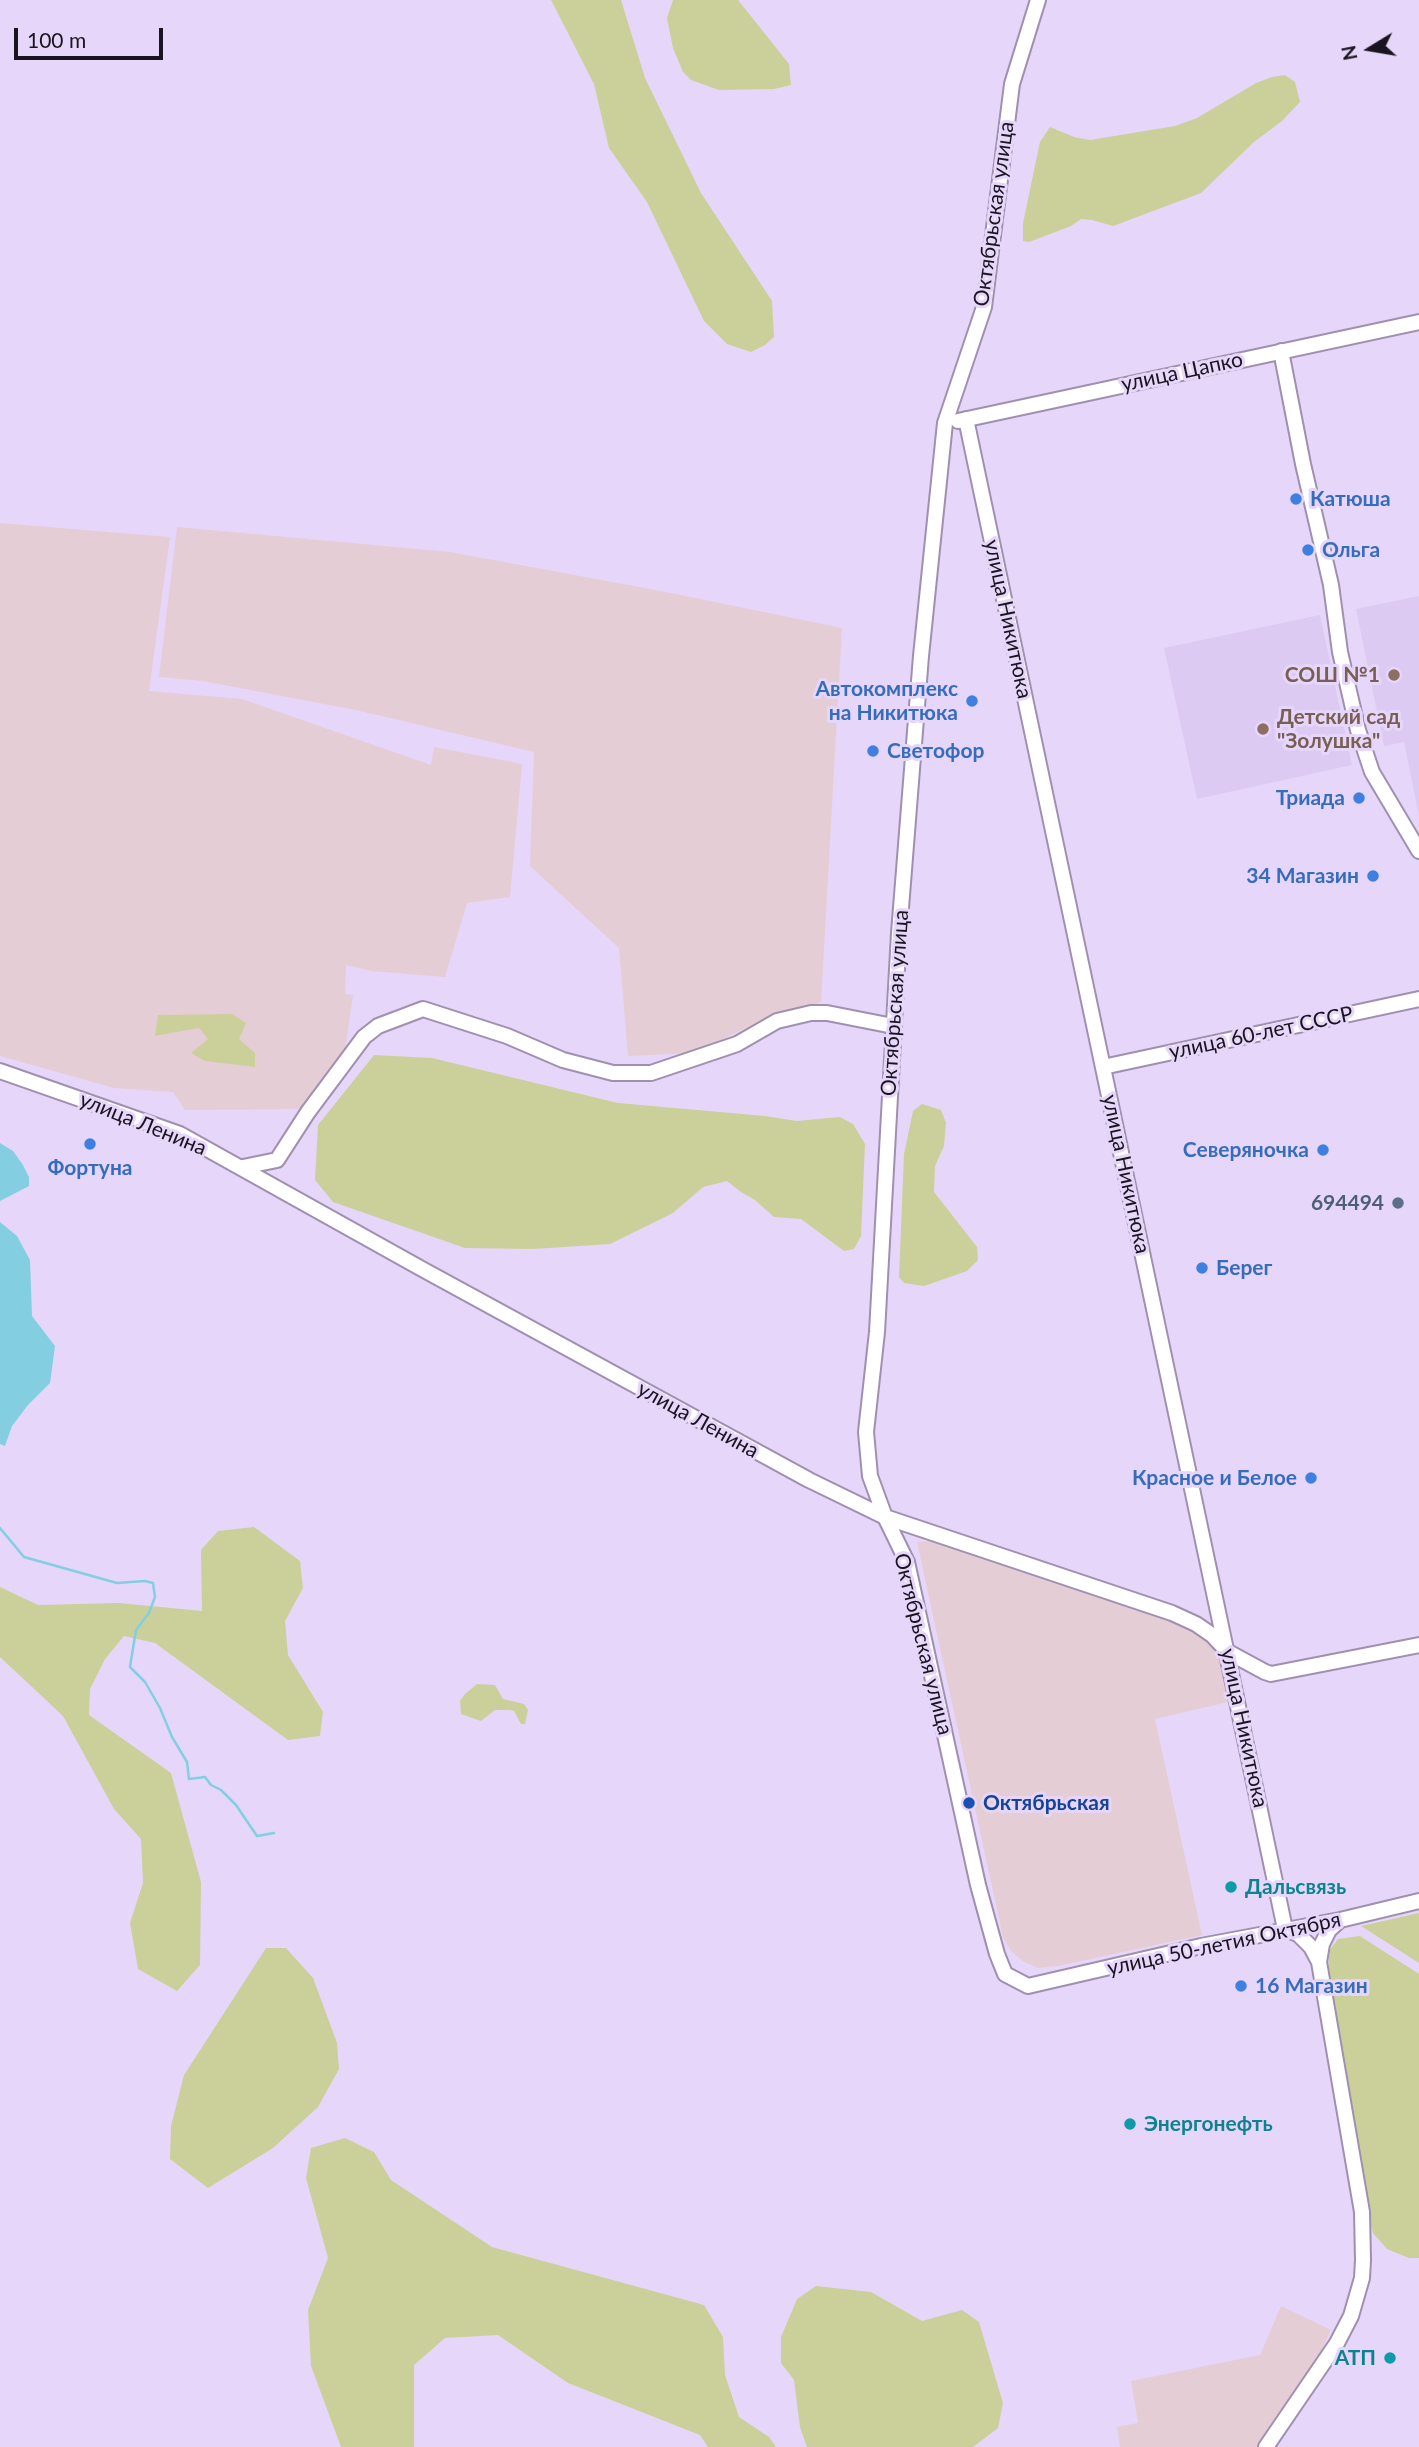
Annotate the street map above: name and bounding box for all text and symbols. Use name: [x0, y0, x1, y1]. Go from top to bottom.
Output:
scale bar: [18, 14, 166, 58]
north arrow: [1335, 14, 1405, 84]
text: 100 m: [27, 27, 86, 52]
text: N: [1336, 44, 1362, 62]
street label: Октябрьская улица: [969, 120, 1019, 308]
street label: улица Цапко: [1119, 347, 1245, 397]
place label: Катюша: [1310, 486, 1391, 512]
marker: Катюша: [1288, 491, 1304, 507]
street label: улица Никитюка: [979, 537, 1037, 701]
place label: Ольга: [1322, 537, 1380, 563]
marker: Ольга: [1300, 542, 1316, 558]
place label: СОШ №1: [1285, 662, 1380, 688]
marker: СОШ №1: [1386, 667, 1402, 683]
place label: Автокомплекс на Никитюка: [816, 676, 958, 726]
marker: Автокомплекс на Никитюка: [964, 693, 980, 709]
place label: Детский сад "Золушка": [1277, 704, 1400, 754]
marker: Детский сад "Золушка": [1255, 721, 1271, 737]
place label: Светофор: [887, 738, 984, 764]
marker: Светофор: [865, 743, 881, 759]
place label: Триада: [1276, 785, 1345, 811]
marker: Триада: [1351, 790, 1367, 806]
place label: 34 Магазин: [1246, 863, 1359, 889]
marker: 34 Магазин: [1365, 868, 1381, 884]
street label: Октябрьская улица: [876, 909, 914, 1097]
street label: улица 60-лет СССР: [1167, 1001, 1355, 1065]
street label: улица Ленина: [76, 1087, 210, 1161]
street label: улица Никитюка: [1097, 1092, 1155, 1256]
marker: Фортуна: [82, 1136, 98, 1152]
place label: Северяночка: [1183, 1137, 1309, 1163]
marker: Северяночка: [1315, 1142, 1331, 1158]
place label: Фортуна: [47, 1155, 133, 1181]
place label: 694494: [1311, 1190, 1384, 1216]
marker: 694494: [1390, 1195, 1406, 1211]
place label: Берег: [1216, 1255, 1272, 1281]
marker: Берег: [1194, 1260, 1210, 1276]
street label: улица Ленина: [633, 1376, 763, 1464]
place label: Красное и Белое: [1132, 1465, 1297, 1491]
marker: Красное и Белое: [1303, 1470, 1319, 1486]
street label: Октябрьская улица: [888, 1550, 958, 1738]
street label: улица Никитюка: [1215, 1646, 1273, 1810]
place label: Октябрьская: [983, 1790, 1110, 1816]
marker: Октябрьская: [961, 1795, 977, 1811]
place label: Дальсвязь: [1245, 1874, 1346, 1900]
marker: Дальсвязь: [1223, 1879, 1239, 1895]
street label: улица 50-летия Октября: [1105, 1907, 1343, 1981]
place label: 16 Магазин: [1255, 1973, 1368, 1999]
marker: 16 Магазин: [1233, 1978, 1249, 1994]
place label: Энергонефть: [1144, 2111, 1273, 2137]
marker: Энергонефть: [1122, 2116, 1138, 2132]
place label: АТП: [1335, 2345, 1376, 2371]
marker: АТП: [1382, 2350, 1398, 2366]

